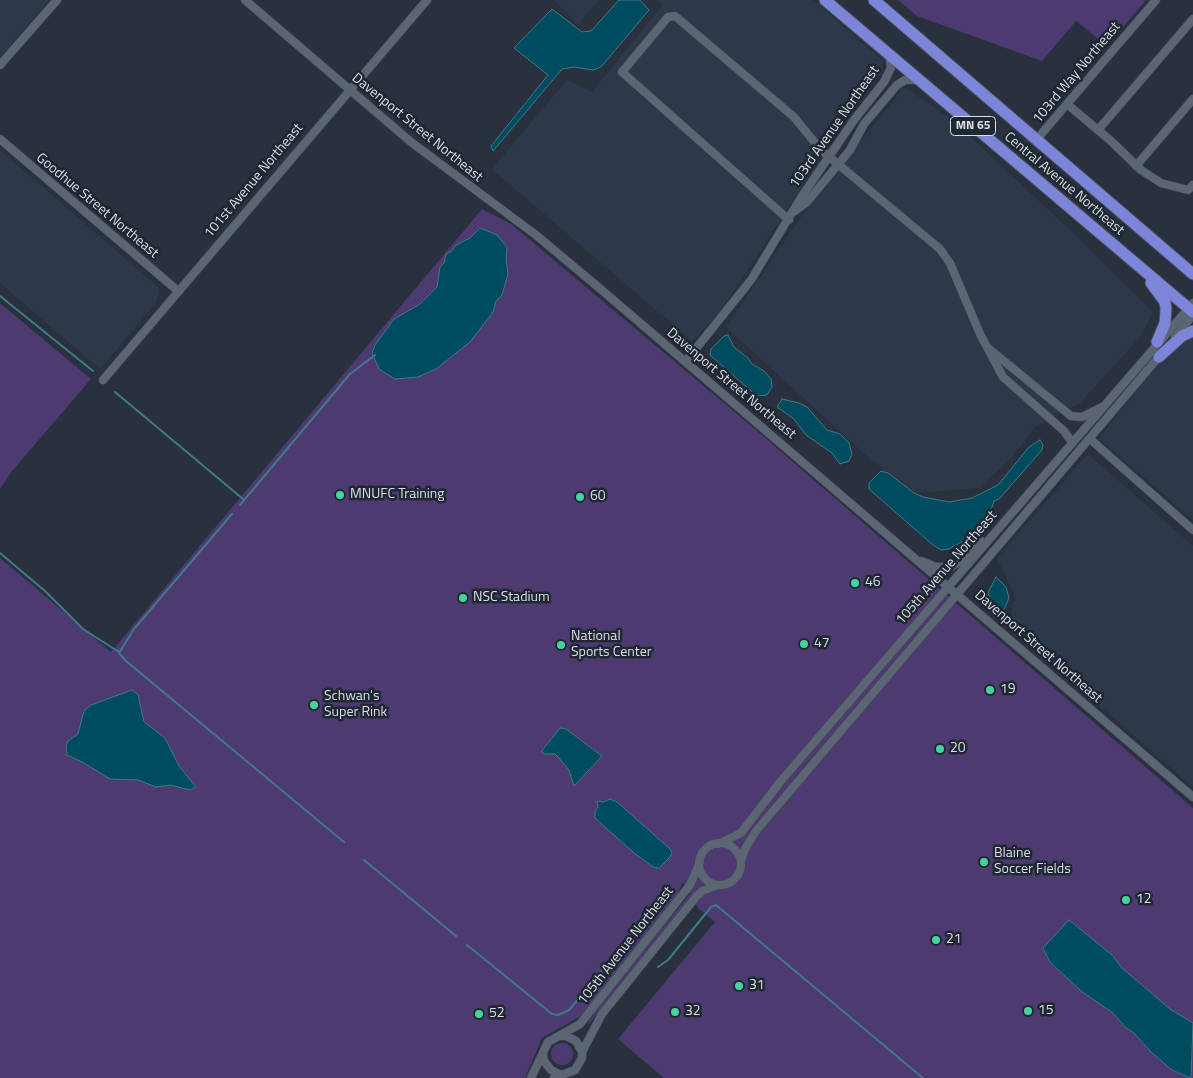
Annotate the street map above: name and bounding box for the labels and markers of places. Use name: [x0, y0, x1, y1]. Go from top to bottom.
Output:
place label: MNUFC Training: [350, 487, 445, 503]
marker: MNUFC Training: [334, 489, 346, 501]
place label: 60: [590, 489, 606, 505]
marker: 60: [574, 491, 586, 503]
place label: 46: [865, 575, 881, 591]
marker: 46: [849, 577, 861, 589]
place label: NSC Stadium: [473, 590, 550, 606]
marker: NSC Stadium: [457, 592, 469, 604]
place label: National Sports Center: [571, 629, 652, 662]
place label: 47: [814, 636, 830, 652]
marker: 47: [798, 638, 810, 650]
marker: National Sports Center: [555, 639, 567, 651]
place label: 19: [1000, 682, 1016, 698]
marker: 19: [984, 684, 996, 696]
place label: Schwan's Super Rink: [324, 689, 387, 722]
marker: Schwan's Super Rink: [308, 699, 320, 711]
place label: 20: [950, 741, 966, 757]
marker: 20: [934, 743, 946, 755]
place label: Blaine Soccer Fields: [994, 846, 1071, 879]
marker: Blaine Soccer Fields: [978, 856, 990, 868]
place label: 12: [1136, 892, 1152, 908]
marker: 12: [1120, 894, 1132, 906]
place label: 21: [946, 932, 962, 948]
marker: 21: [930, 934, 942, 946]
place label: 31: [749, 978, 765, 994]
marker: 31: [733, 980, 745, 992]
place label: 15: [1038, 1003, 1054, 1019]
place label: 32: [685, 1004, 701, 1020]
marker: 15: [1022, 1005, 1034, 1017]
place label: 52: [489, 1006, 505, 1022]
marker: 32: [669, 1006, 681, 1018]
marker: 52: [473, 1008, 485, 1020]

